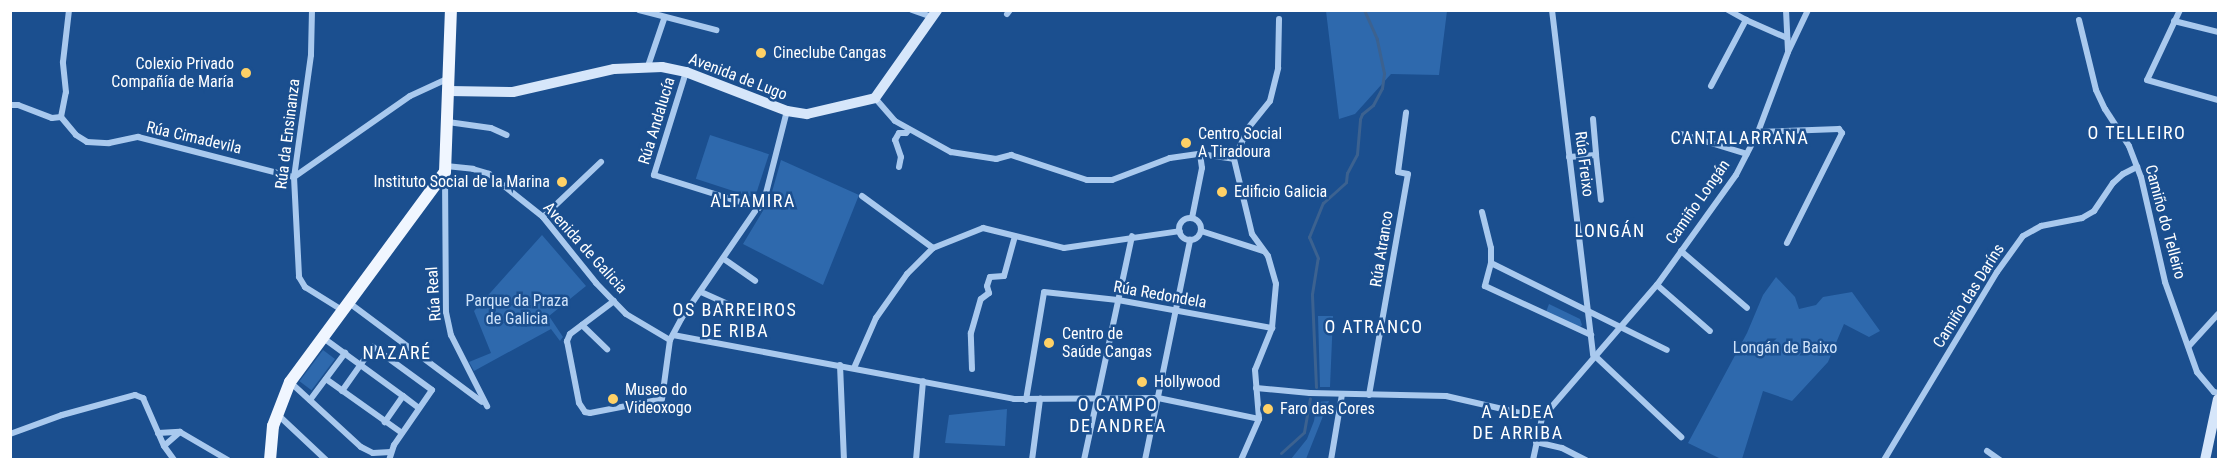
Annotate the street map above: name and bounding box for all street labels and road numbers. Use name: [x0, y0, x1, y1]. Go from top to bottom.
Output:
street label: Avenida de Lugo: [686, 49, 790, 105]
street label: Rúa Andalucía: [635, 75, 679, 167]
street label: Rúa da Ensinanza: [272, 78, 304, 190]
street label: Rúa Cimadevila: [144, 118, 244, 158]
street label: Rúa Freixo: [1570, 130, 1598, 198]
street label: Camiño Longán: [1662, 156, 1734, 248]
street label: Camiño do Telleiro: [2140, 163, 2190, 281]
street label: Avenida de Galicia: [539, 198, 631, 298]
street label: Rúa Atranco: [1367, 210, 1397, 288]
street label: Camiño das Daríns: [1929, 240, 2009, 352]
street label: Rúa Real: [423, 266, 445, 322]
street label: Rúa Redondela: [1112, 277, 1208, 313]

